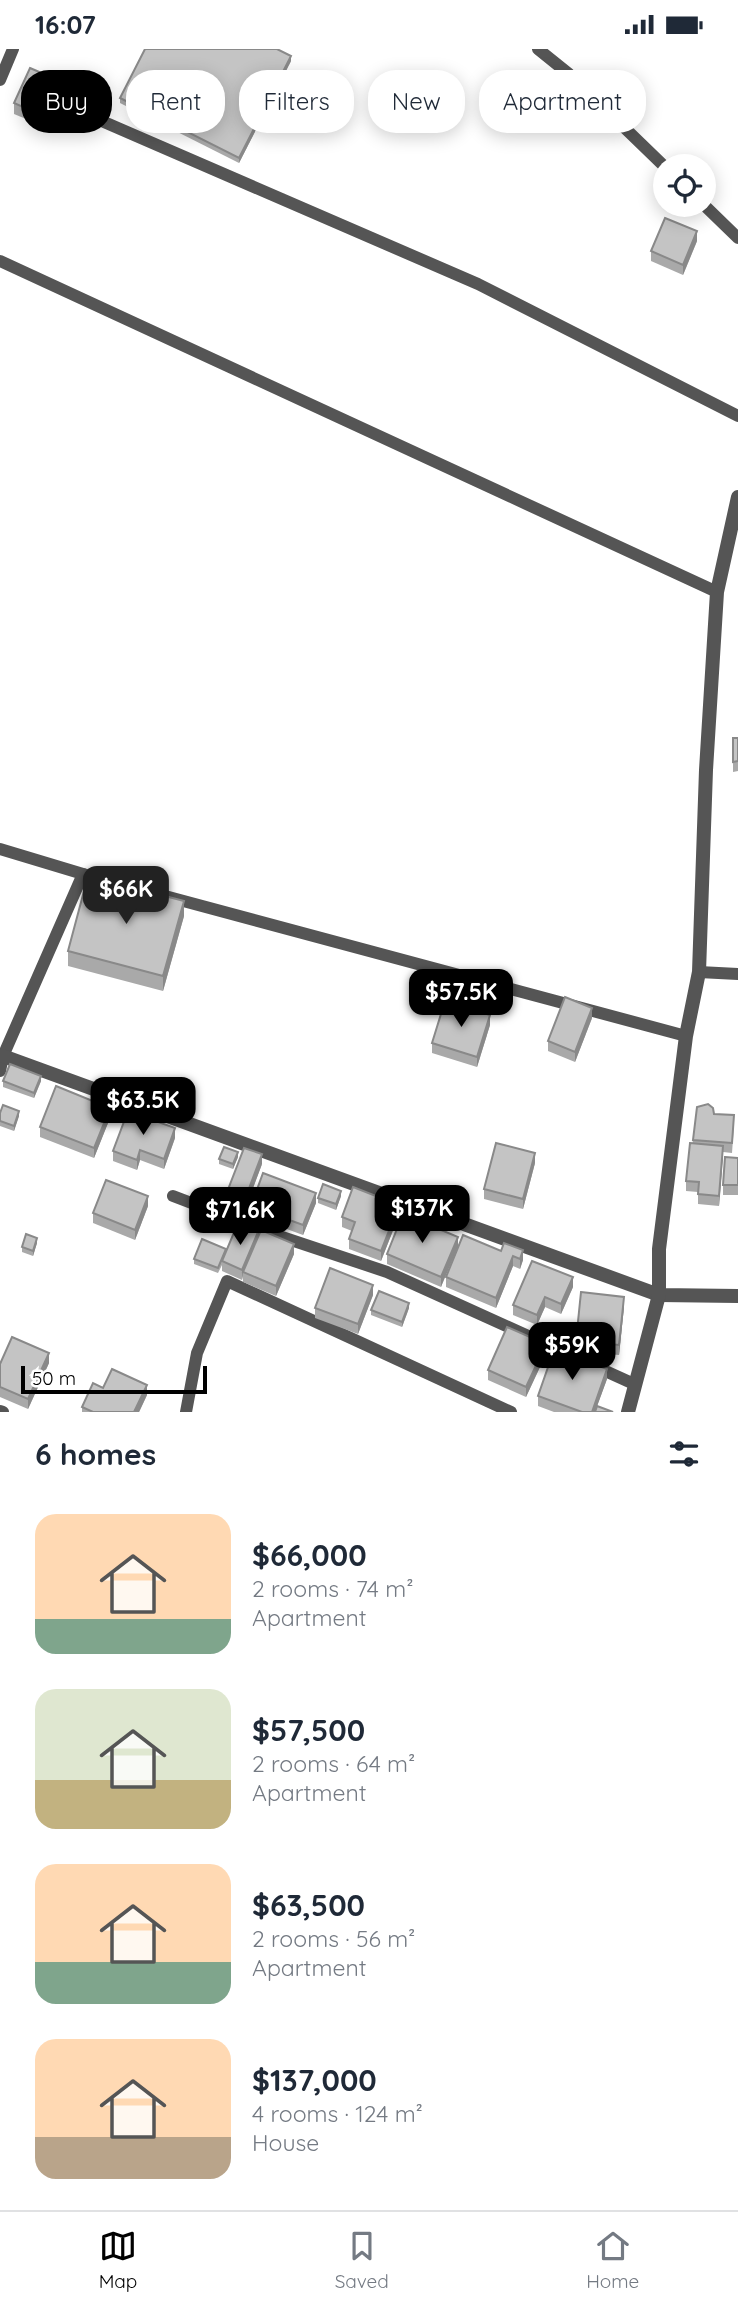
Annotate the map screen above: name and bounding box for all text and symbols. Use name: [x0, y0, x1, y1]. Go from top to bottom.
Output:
text: 16:07: [35, 8, 96, 41]
chip: Buy: [21, 70, 112, 133]
chip: Rent: [126, 70, 225, 133]
chip: Filters: [239, 70, 354, 133]
chip: New: [368, 70, 465, 133]
chip: Apartment: [479, 70, 646, 133]
map controls: [653, 154, 716, 217]
button: locate: [653, 154, 716, 217]
pin: $66K: [85, 867, 167, 926]
text: $66K: [99, 874, 153, 903]
pin: $57.5K: [404, 969, 518, 1029]
text: $57.5K: [425, 977, 497, 1006]
pin: $63.5K: [86, 1077, 200, 1137]
text: $63.5K: [107, 1085, 179, 1114]
pin: $137K: [373, 1185, 471, 1245]
pin: $71.6K: [183, 1187, 297, 1247]
text: $137K: [391, 1193, 453, 1222]
text: $71.6K: [205, 1195, 275, 1224]
pin: $59K: [531, 1323, 613, 1382]
text: $59K: [544, 1330, 600, 1359]
scale bar: [21, 1363, 206, 1395]
text: 50 m: [32, 1366, 76, 1390]
text: 6 homes: [35, 1435, 156, 1473]
icon: filters: [665, 1435, 703, 1473]
text: $66,000: [252, 1536, 367, 1574]
icon: home: [91, 1542, 175, 1626]
text: 2 rooms · 74 m²: [252, 1574, 414, 1603]
text: Apartment: [252, 1603, 366, 1632]
text: $57,500: [252, 1711, 365, 1749]
icon: home: [91, 1717, 175, 1801]
text: 2 rooms · 64 m²: [252, 1749, 415, 1778]
text: Apartment: [252, 1778, 366, 1807]
text: $63,500: [252, 1886, 365, 1924]
icon: home: [91, 1892, 175, 1976]
text: 2 rooms · 56 m²: [252, 1924, 415, 1953]
text: Apartment: [252, 1953, 366, 1982]
text: $137,000: [252, 2061, 377, 2099]
icon: home: [91, 2067, 175, 2151]
text: 4 rooms · 124 m²: [252, 2099, 423, 2128]
text: House: [252, 2128, 319, 2157]
tab: Map: [99, 2227, 137, 2293]
tab: Saved: [335, 2227, 389, 2293]
tab: Home: [586, 2227, 639, 2293]

